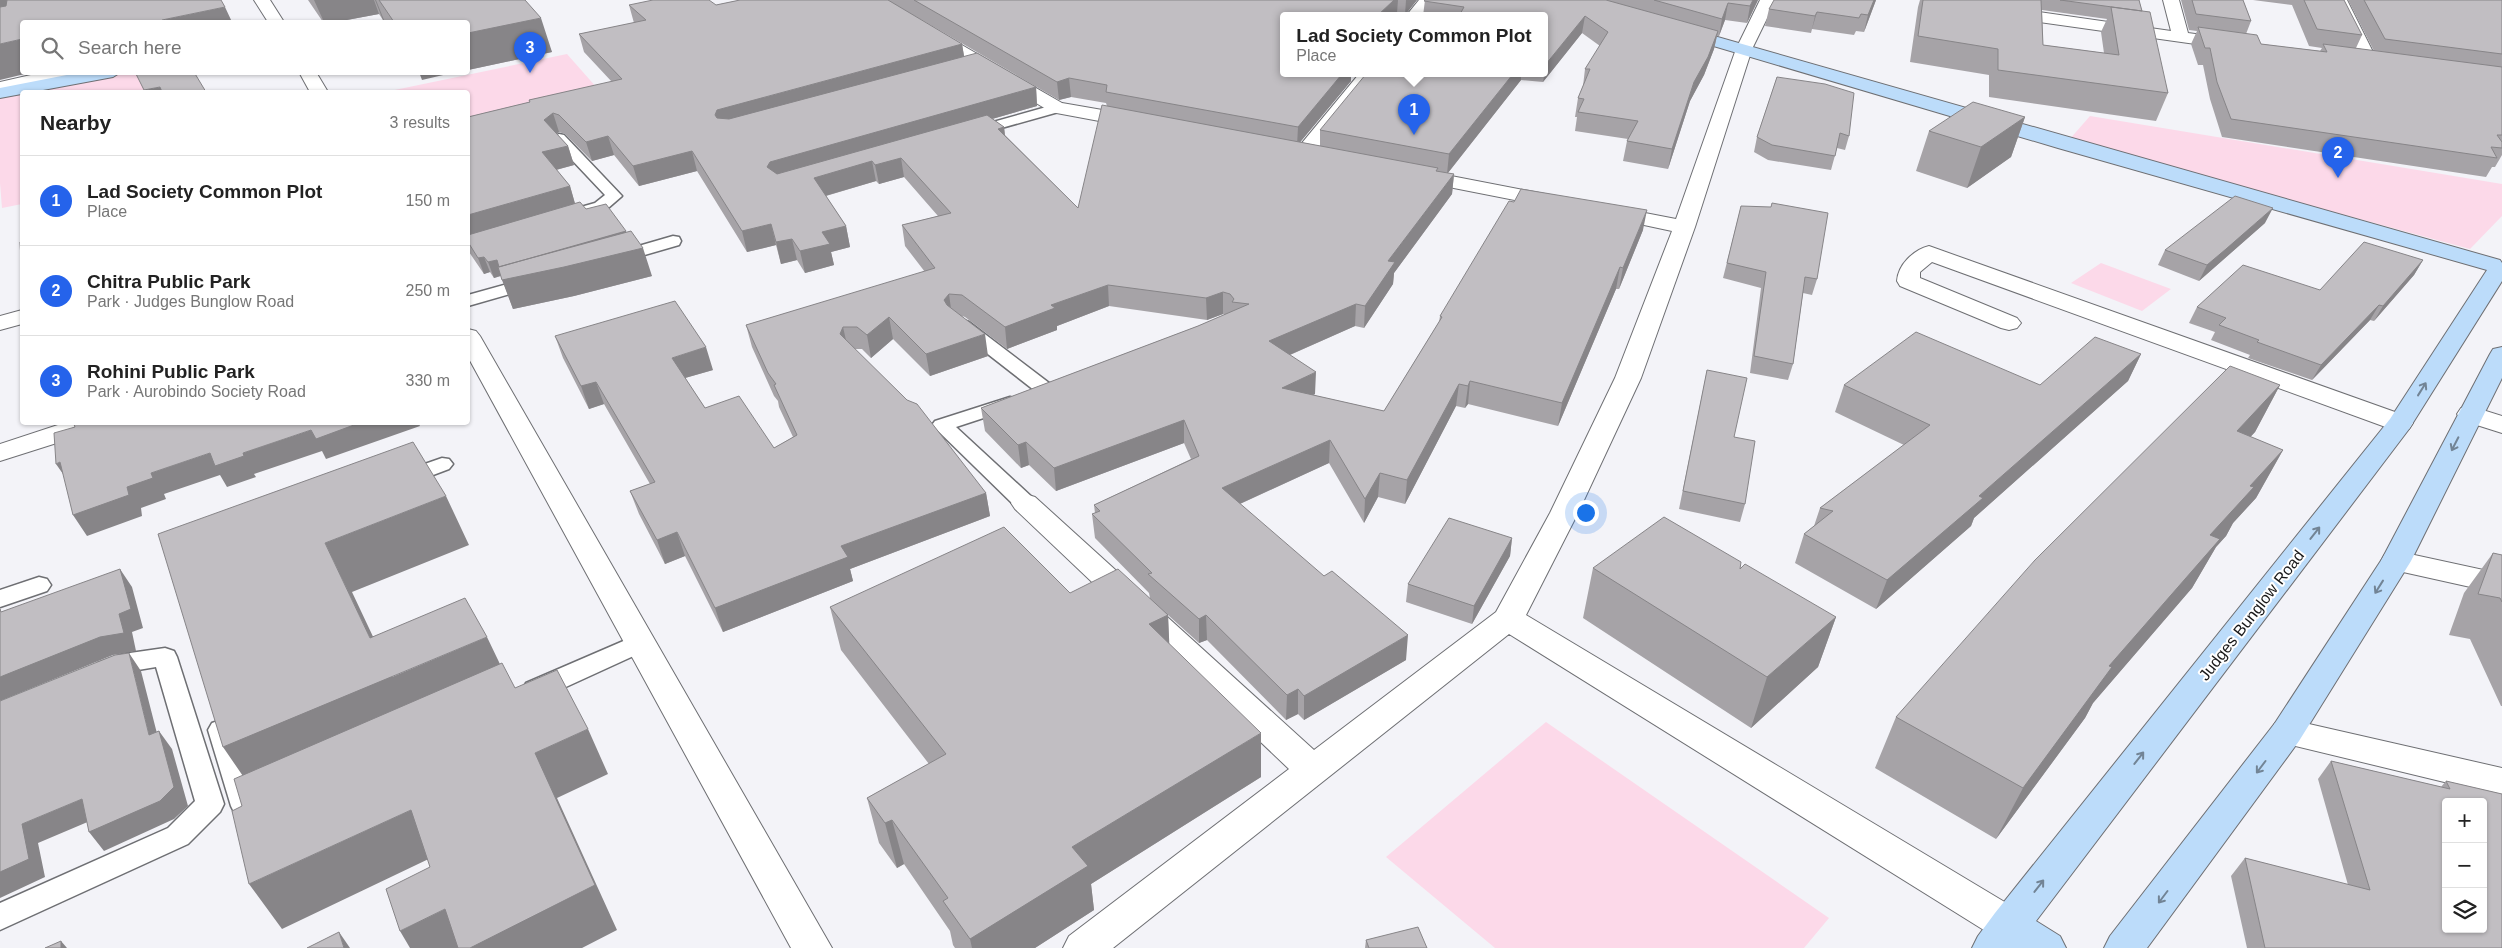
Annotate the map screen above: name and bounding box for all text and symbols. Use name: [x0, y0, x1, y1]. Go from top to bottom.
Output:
popup: [1280, 12, 1548, 77]
search box: [20, 20, 470, 75]
text: Lad Society Common Plot: [1296, 25, 1532, 46]
pin: 3: [514, 32, 546, 73]
icon: search: [38, 34, 66, 62]
text: Search here: [78, 37, 182, 58]
text: Place: [1296, 47, 1336, 64]
pin: 1: [1398, 94, 1430, 135]
text: Nearby: [40, 111, 111, 134]
text: 3 results: [390, 114, 450, 131]
pin: 2: [2322, 137, 2354, 178]
text: Lad Society Common Plot: [87, 181, 322, 202]
text: 1: [52, 192, 60, 209]
text: 150 m: [406, 192, 450, 209]
text: Place: [87, 203, 127, 220]
text: Chitra Public Park: [87, 271, 251, 292]
text: 2: [52, 282, 60, 299]
text: 250 m: [406, 282, 450, 299]
text: Park · Judges Bunglow Road: [87, 293, 294, 310]
text: Rohini Public Park: [87, 361, 255, 382]
text: 3: [52, 372, 60, 389]
text: 330 m: [406, 372, 450, 389]
one-way arrow: [2417, 382, 2427, 396]
text: Park · Aurobindo Society Road: [87, 383, 306, 400]
one-way arrow: [2450, 436, 2459, 451]
your location: [1573, 500, 1599, 526]
one-way arrow: [2309, 527, 2320, 540]
street label: Judges Bunglow Road: [2195, 547, 2307, 684]
one-way arrow: [2374, 580, 2384, 594]
one-way arrow: [2134, 752, 2145, 765]
one-way arrow: [2256, 760, 2266, 774]
map controls: [2442, 798, 2487, 933]
button: +: [2442, 798, 2487, 843]
button: −: [2442, 843, 2487, 888]
one-way arrow: [2034, 880, 2045, 893]
button: layers: [2442, 888, 2487, 933]
one-way arrow: [2158, 890, 2168, 904]

